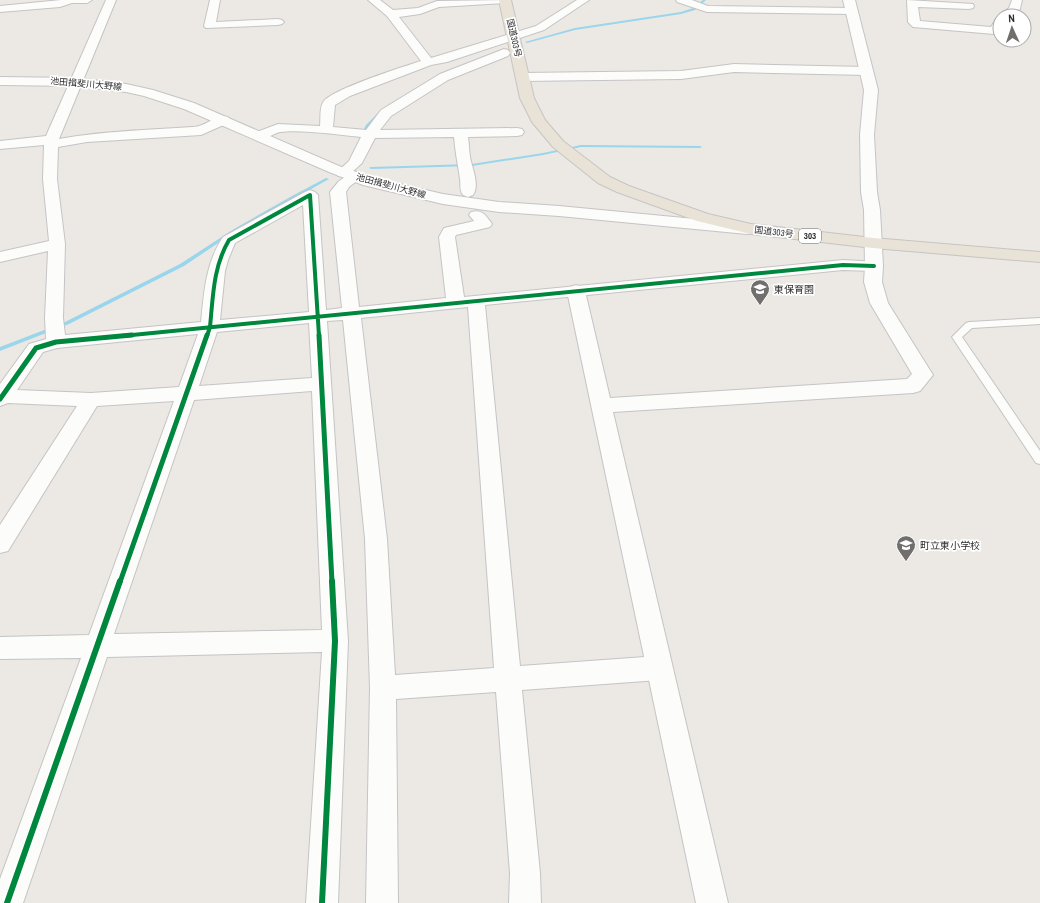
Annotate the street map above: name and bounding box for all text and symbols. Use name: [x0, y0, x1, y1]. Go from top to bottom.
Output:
north arrow: [992, 8, 1032, 48]
text: N: [1008, 11, 1015, 25]
street label: 国道303号: [504, 17, 524, 59]
street label: 池田揖斐川大野線: [50, 75, 123, 93]
street label: 池田揖斐川大野線: [355, 171, 428, 201]
street label: 国道303号: [754, 224, 794, 240]
road number: 303: [799, 229, 821, 243]
school or university icon: 東保育園: [749, 278, 771, 306]
place label: 東保育園: [774, 283, 814, 296]
school or university icon: 町立東小学校: [895, 534, 917, 562]
place label: 町立東小学校: [920, 539, 980, 552]

